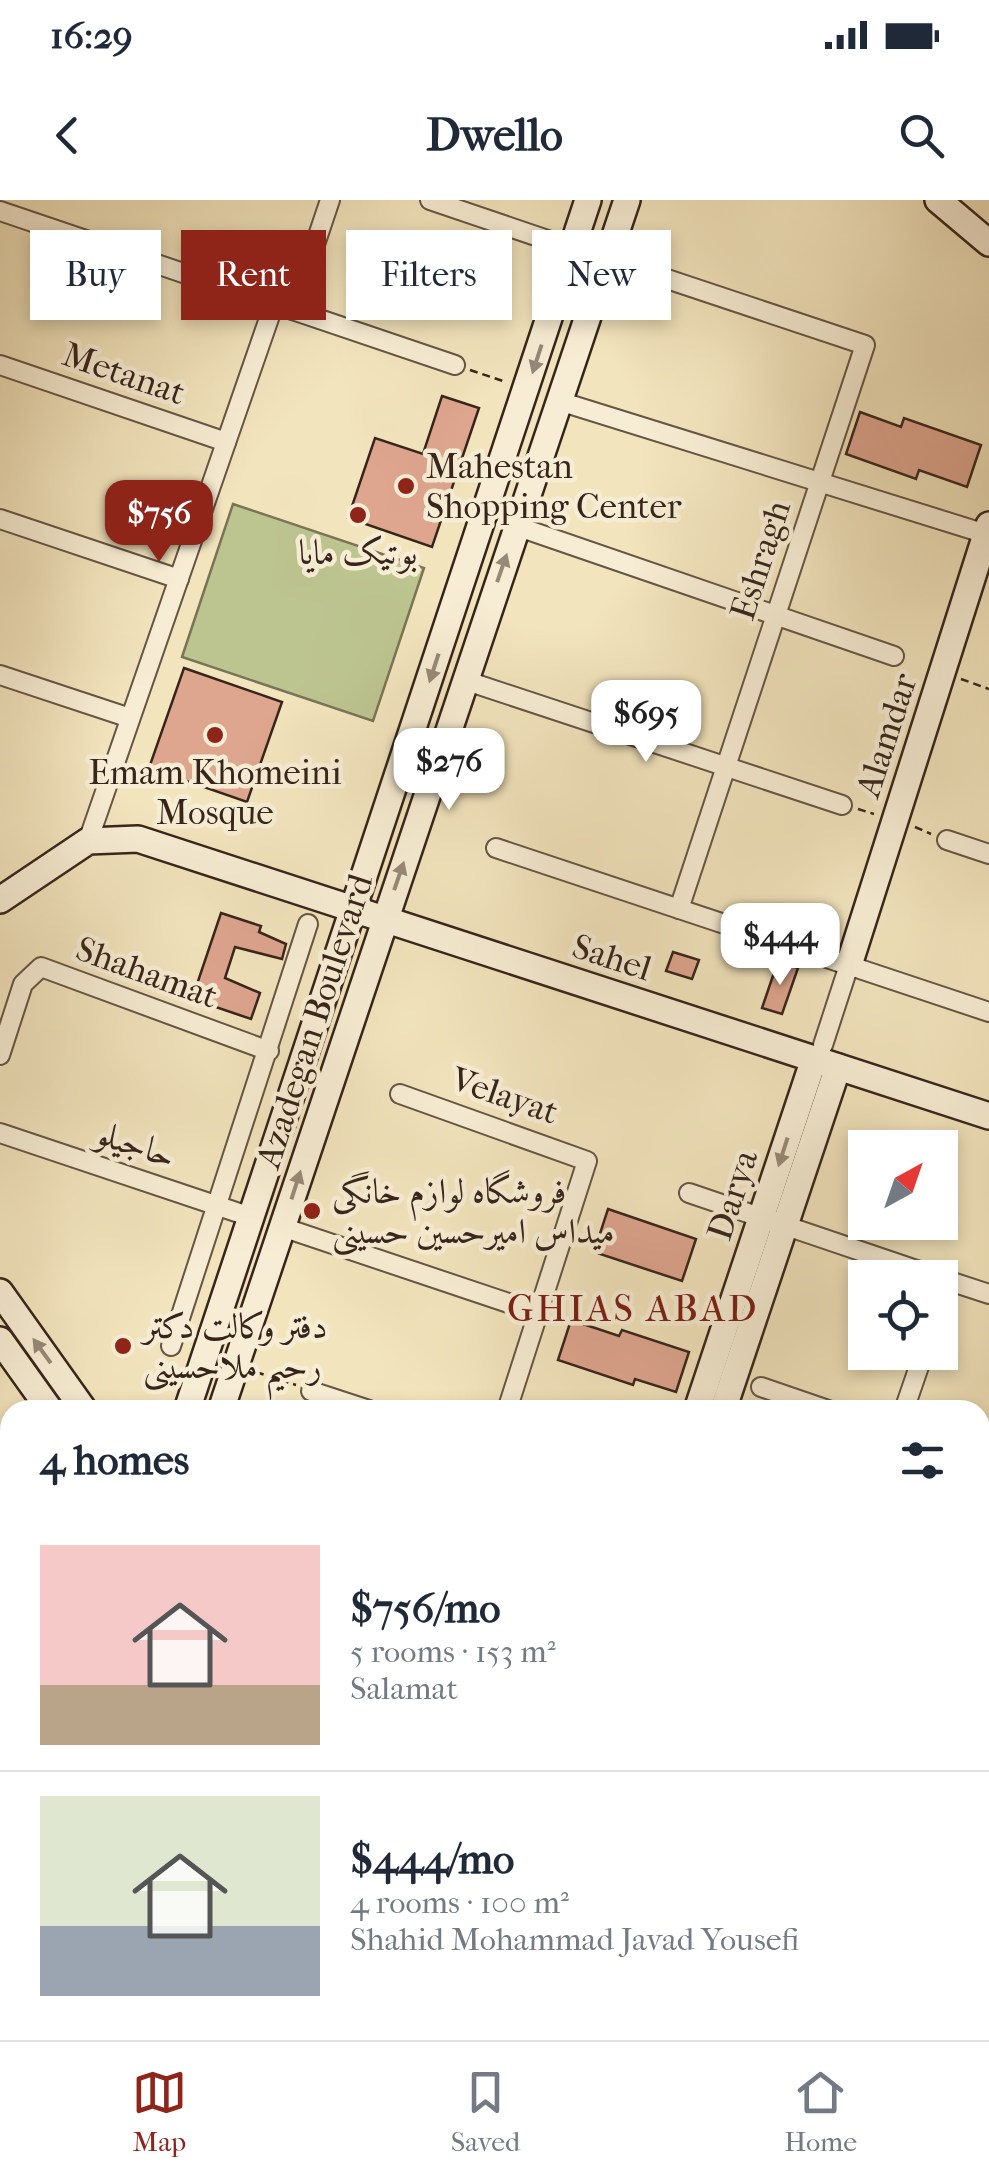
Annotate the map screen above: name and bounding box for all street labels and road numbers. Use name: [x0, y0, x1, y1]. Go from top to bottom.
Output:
street label: Metanat: [57, 333, 191, 414]
street label: Eshragh: [722, 495, 799, 625]
street label: Alamdar: [847, 668, 926, 804]
street label: Azadegan Boulevard: [247, 868, 382, 1175]
street label: Sahel: [567, 926, 657, 990]
street label: Shahamat: [70, 928, 224, 1017]
street label: Velayat: [445, 1058, 564, 1133]
street label: حاجیلو: [87, 1111, 181, 1176]
street label: Darya: [699, 1144, 766, 1245]

